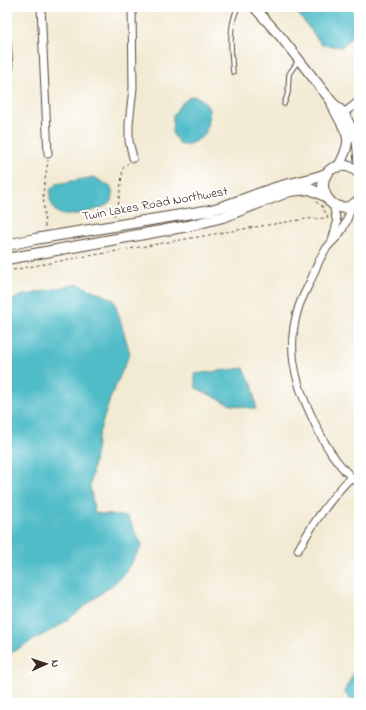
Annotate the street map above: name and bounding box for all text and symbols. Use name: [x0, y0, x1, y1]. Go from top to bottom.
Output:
street label: Twin Lakes Road Northwest: [81, 182, 230, 226]
north arrow: [26, 644, 66, 684]
text: N: [47, 659, 63, 668]

